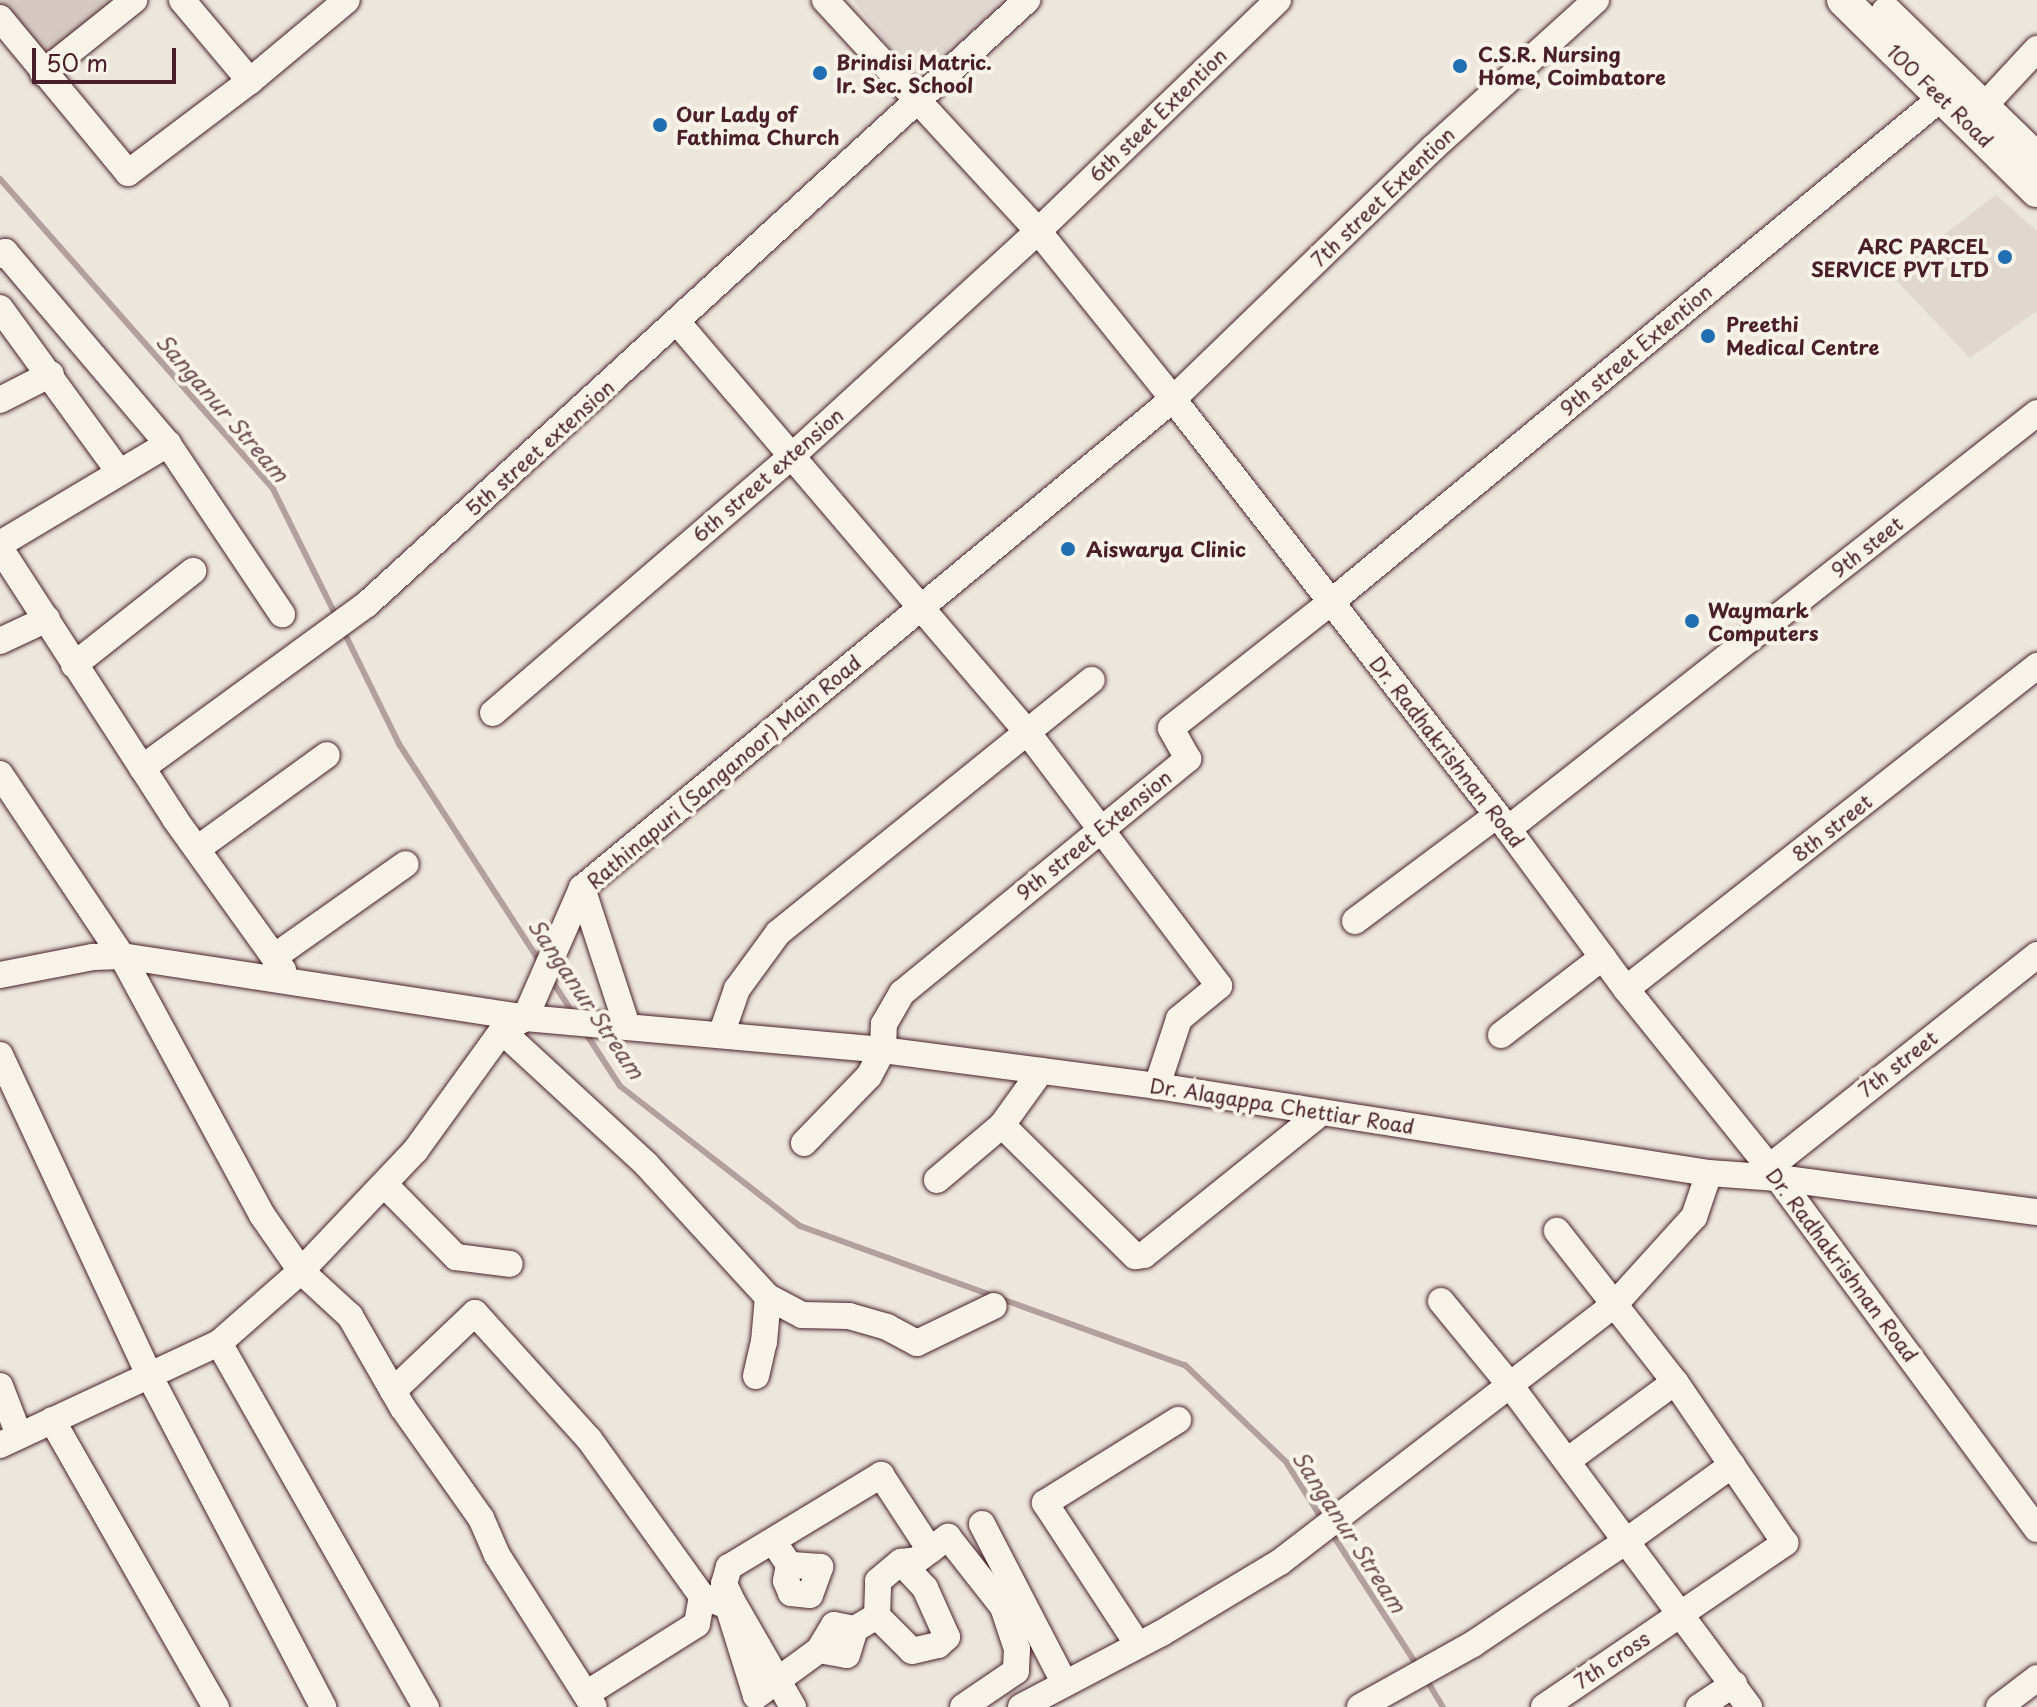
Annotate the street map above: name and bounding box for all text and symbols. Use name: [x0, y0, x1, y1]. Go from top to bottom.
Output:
scale bar: [36, 32, 180, 82]
street label: 100 Feet Road: [1881, 39, 1999, 153]
street label: 6th steet Extention: [1083, 42, 1233, 188]
place label: C.S.R. Nursing Home, Coimbatore: [1478, 42, 1666, 89]
text: 50 m: [46, 44, 108, 80]
place label: Brindisi Matric. Ir. Sec. School: [836, 50, 993, 97]
marker: C.S.R. Nursing Home, Coimbatore: [1449, 55, 1471, 77]
marker: Brindisi Matric. Ir. Sec. School: [811, 64, 829, 82]
place label: Our Lady of Fathima Church: [676, 102, 840, 149]
marker: Our Lady of Fathima Church: [651, 116, 669, 134]
street label: 7th street Extention: [1306, 122, 1460, 272]
place label: ARC PARCEL SERVICE PVT LTD: [1811, 234, 1989, 281]
marker: ARC PARCEL SERVICE PVT LTD: [1996, 248, 2014, 266]
street label: 9th street Extention: [1555, 279, 1717, 421]
place label: Preethi Medical Centre: [1726, 312, 1879, 359]
marker: Preethi Medical Centre: [1697, 325, 1719, 347]
water label: Sanganur Stream: [152, 328, 294, 486]
street label: 5th street extension: [460, 375, 620, 521]
street label: 6th street extension: [687, 402, 849, 548]
street label: 9th steet: [1826, 511, 1908, 583]
place label: Aiswarya Clinic: [1086, 537, 1248, 561]
marker: Aiswarya Clinic: [1057, 538, 1079, 560]
place label: Waymark Computers: [1708, 598, 1818, 645]
marker: Waymark Computers: [1683, 612, 1701, 630]
street label: Rathinapuri (Sanganoor) Main Road: [582, 650, 866, 894]
street label: Dr. Radhakrishnan Road: [1364, 651, 1530, 853]
street label: 9th street Extension: [1012, 765, 1176, 905]
street label: 8th street: [1787, 789, 1877, 867]
water label: Sanganur Stream: [524, 913, 650, 1083]
street label: 7th street: [1854, 1026, 1942, 1102]
street label: Dr. Alagappa Chettiar Road: [1148, 1073, 1416, 1139]
street label: Dr. Radhakrishnan Road: [1761, 1163, 1923, 1367]
water label: Sanganur Stream: [1288, 1445, 1412, 1617]
street label: 7th cross: [1570, 1626, 1654, 1694]

